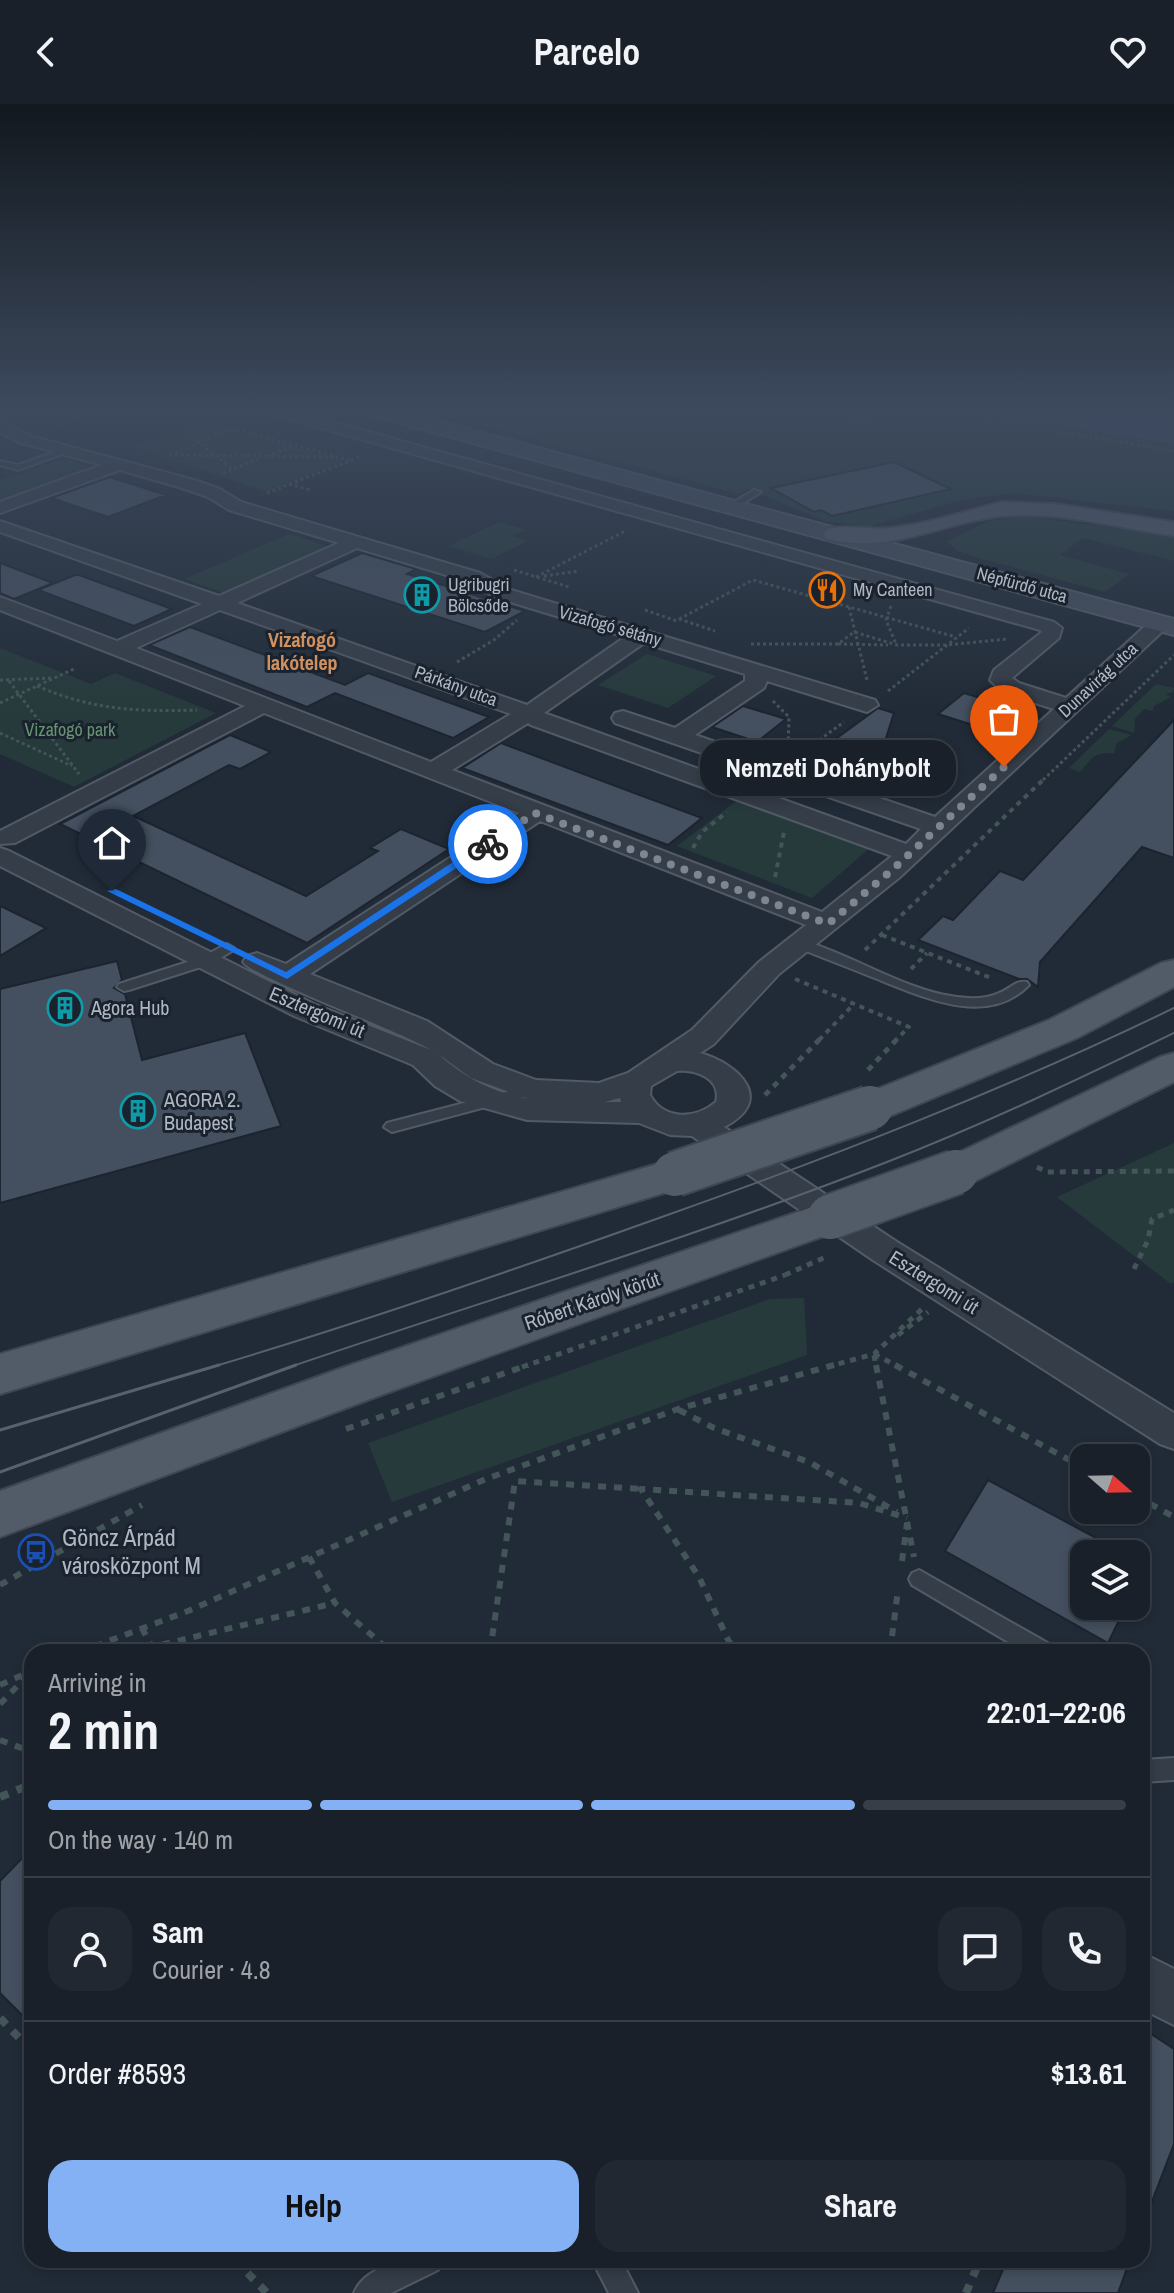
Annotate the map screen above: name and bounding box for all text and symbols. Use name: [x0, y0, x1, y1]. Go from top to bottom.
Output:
text: Parcelo: [534, 28, 640, 76]
icon: back: [24, 30, 68, 74]
icon: heart: [1106, 30, 1150, 74]
street label: Népfürdő utca: [974, 560, 1070, 609]
restaurant icon: My Canteen: [808, 571, 846, 609]
place label: Ugribugri Bölcsőde: [448, 572, 510, 618]
building icon: Ugribugri Bölcsőde: [403, 576, 441, 614]
place label: My Canteen: [853, 577, 933, 602]
street label: Vizafogó sétány: [556, 599, 665, 652]
district label: Vizafogó lakótelep: [266, 626, 338, 676]
street label: Dunavirág utca: [1053, 636, 1143, 723]
street label: Párkány utca: [411, 659, 501, 712]
pin: [970, 685, 1038, 767]
icon: bag: [982, 697, 1026, 741]
park label: Vizafogó park: [25, 717, 116, 742]
callout: Nemzeti Dohánybolt: [700, 739, 956, 795]
text: Nemzeti Dohánybolt: [726, 750, 930, 785]
courier: [448, 804, 528, 884]
pin: [78, 809, 146, 891]
icon: home: [90, 821, 134, 865]
icon: bike: [466, 822, 510, 866]
street label: Esztergomi út: [265, 979, 369, 1044]
building icon: Agora Hub: [46, 989, 84, 1027]
place label: Agora Hub: [90, 994, 169, 1021]
place label: AGORA 2. Budapest: [163, 1086, 241, 1136]
building icon: AGORA 2. Budapest: [119, 1092, 157, 1130]
street label: Esztergomi út: [884, 1243, 985, 1320]
street label: Róbert Károly körút: [521, 1265, 663, 1336]
north arrow: [1070, 1444, 1150, 1524]
map controls: [1070, 1444, 1150, 1620]
place label: Göncz Árpád városközpont M: [62, 1521, 201, 1581]
bus stop icon: Göncz Árpád városközpont M: [17, 1533, 55, 1571]
button: layers: [1070, 1540, 1150, 1620]
text: Arriving in: [48, 1665, 146, 1700]
text: 22:01–22:06: [987, 1692, 1126, 1732]
text: 2 min: [48, 1695, 159, 1765]
text: On the way · 140 m: [48, 1822, 233, 1857]
button: person: [48, 1907, 132, 1991]
button: chat: [938, 1907, 1022, 1991]
button: phone: [1042, 1907, 1126, 1991]
text: Sam: [152, 1912, 204, 1952]
text: Courier · 4.8: [152, 1952, 271, 1987]
text: Order #8593: [48, 2053, 186, 2093]
text: $13.61: [1051, 2053, 1126, 2093]
button: Help: [48, 2160, 579, 2252]
button: Share: [595, 2160, 1126, 2252]

